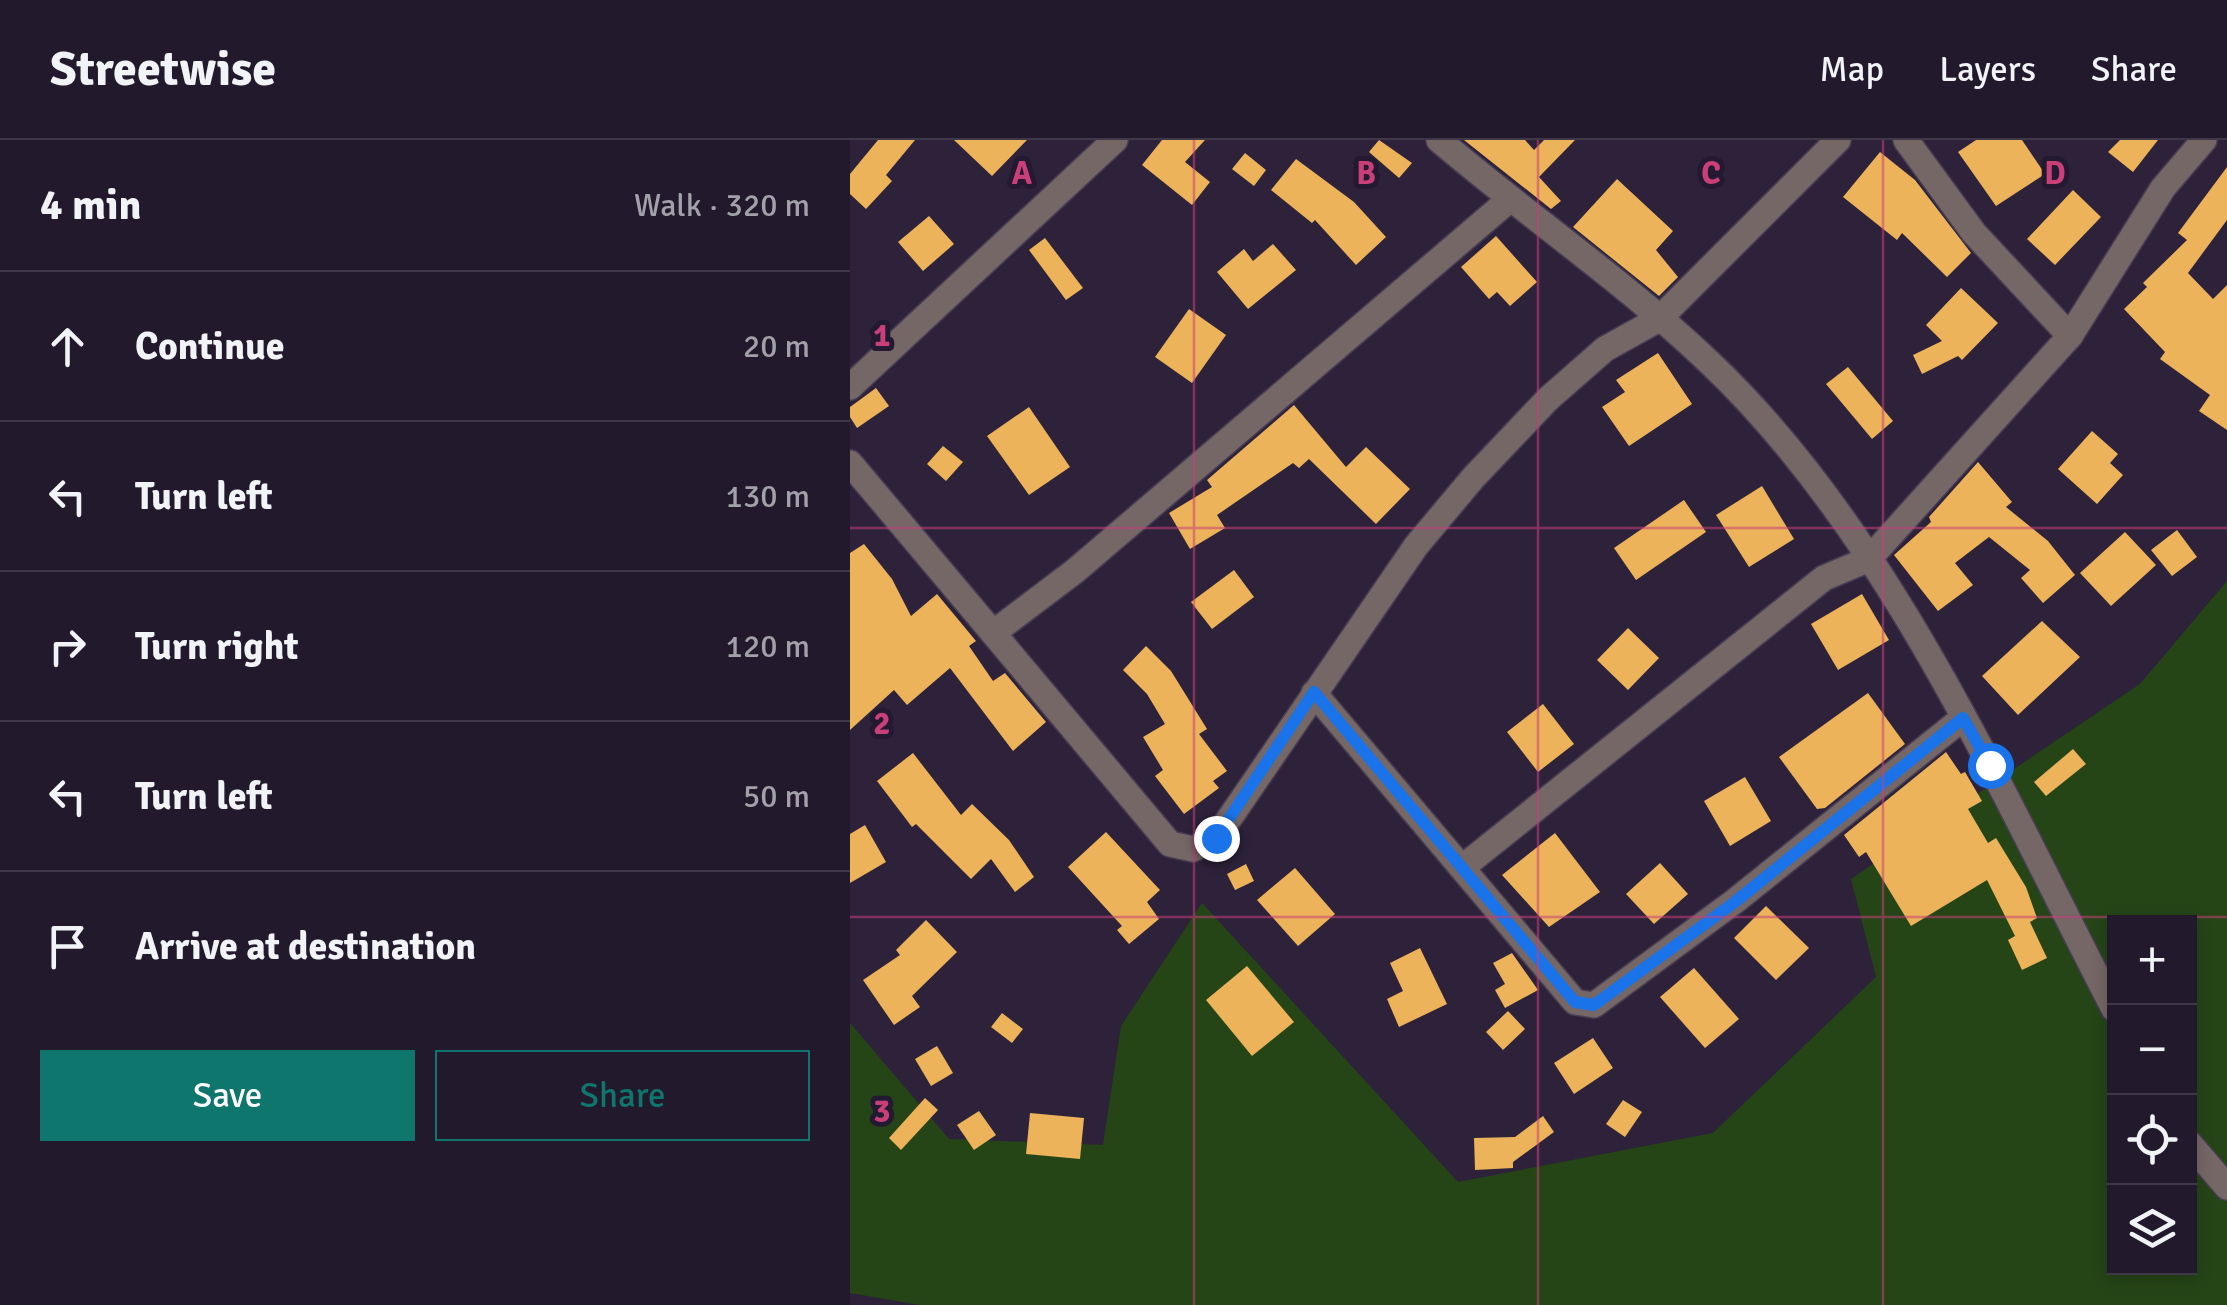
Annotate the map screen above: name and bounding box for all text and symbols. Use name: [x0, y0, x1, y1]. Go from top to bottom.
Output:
text: Streetwise: [50, 40, 276, 99]
text: Map: [1820, 48, 1884, 91]
text: Layers: [1939, 48, 2036, 91]
text: Share: [2091, 48, 2177, 91]
text: A: [1012, 154, 1033, 193]
text: B: [1356, 154, 1376, 193]
text: C: [1701, 154, 1721, 193]
text: D: [2044, 154, 2066, 193]
text: 4 min: [40, 180, 141, 231]
text: Walk · 320 m: [634, 186, 810, 225]
text: 1: [873, 316, 891, 355]
icon: ahead: [40, 319, 95, 374]
text: Continue: [135, 323, 285, 370]
text: 20 m: [743, 327, 810, 366]
icon: left: [40, 469, 95, 524]
text: Turn left: [135, 473, 273, 520]
text: 130 m: [726, 477, 810, 516]
icon: right: [40, 619, 95, 674]
text: Turn right: [135, 623, 299, 670]
text: 120 m: [726, 627, 810, 666]
text: 2: [873, 704, 891, 743]
route start: [1968, 743, 2014, 789]
icon: left: [40, 769, 95, 824]
text: Turn left: [135, 773, 273, 820]
text: 50 m: [743, 777, 810, 816]
route end: [1194, 816, 1240, 862]
map controls: [2107, 915, 2197, 1275]
button: +: [2107, 915, 2197, 1005]
icon: arrive: [40, 919, 95, 974]
text: Arrive at destination: [135, 923, 476, 970]
button: −: [2107, 1005, 2197, 1095]
button: Save: [40, 1050, 415, 1141]
button: Share: [435, 1050, 810, 1141]
text: 3: [873, 1092, 891, 1131]
button: locate: [2107, 1095, 2197, 1185]
button: layers: [2107, 1185, 2197, 1275]

